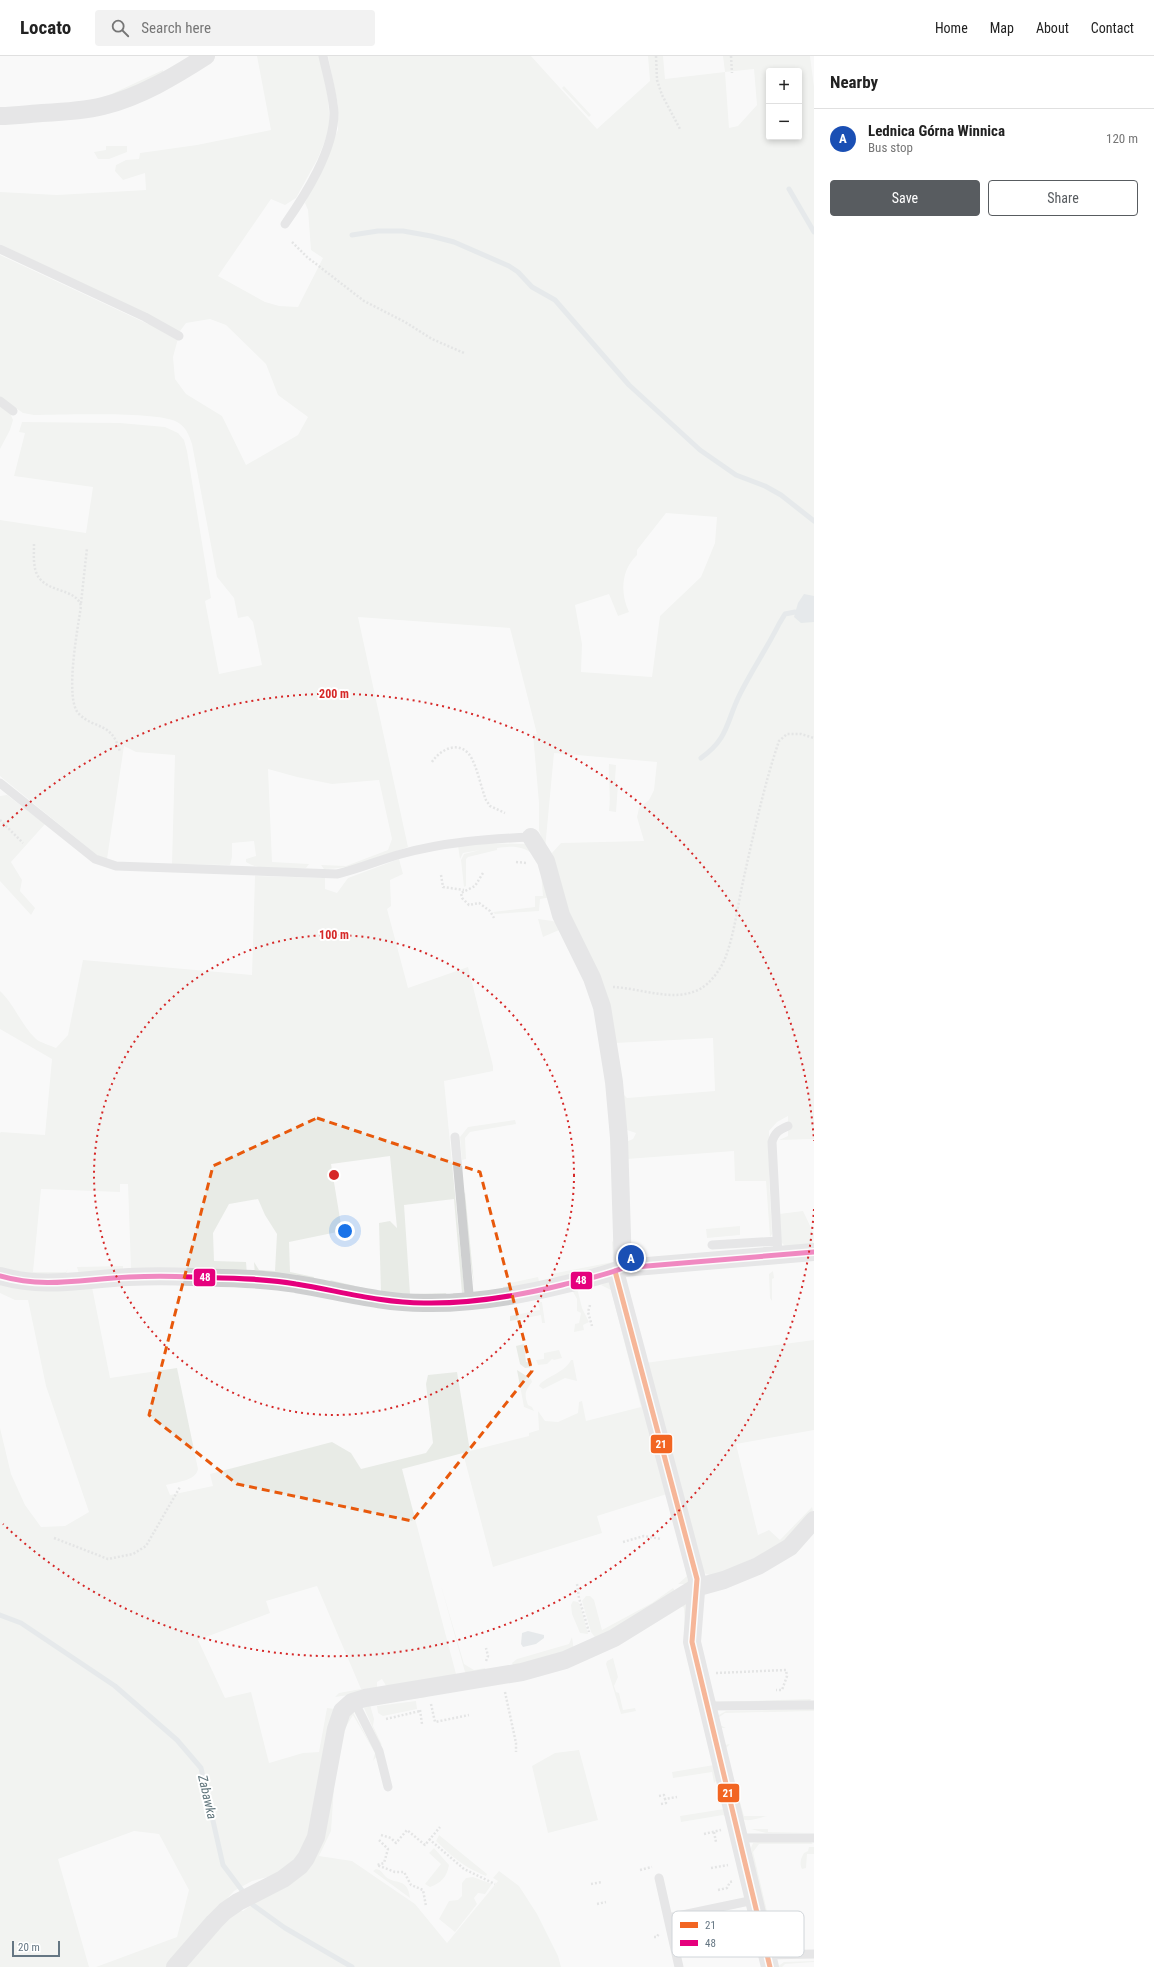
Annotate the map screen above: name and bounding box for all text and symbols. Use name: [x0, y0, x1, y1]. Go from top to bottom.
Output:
search box: [95, 10, 375, 46]
text: Locato: [20, 16, 71, 39]
icon: search: [109, 17, 131, 39]
text: Search here: [141, 19, 211, 37]
text: Home: [935, 20, 968, 36]
text: Map: [990, 20, 1014, 36]
text: About: [1036, 20, 1069, 36]
text: Contact: [1091, 20, 1134, 36]
map controls: [766, 68, 802, 140]
button: +: [766, 68, 802, 104]
text: Nearby: [830, 72, 878, 92]
button: −: [766, 104, 802, 140]
text: Lednica Górna Winnica: [868, 122, 1005, 140]
text: A: [839, 131, 847, 146]
text: 120 m: [1106, 131, 1138, 146]
text: Bus stop: [868, 140, 913, 155]
button: Save: [830, 180, 980, 216]
button: Share: [988, 180, 1138, 216]
text: 200 m: [319, 687, 349, 701]
text: 100 m: [319, 928, 349, 942]
centre of rings: [327, 1168, 341, 1182]
your location: [335, 1221, 355, 1241]
pin: A: [618, 1243, 644, 1273]
line badge: 48: [193, 1268, 216, 1287]
text: 48: [199, 1271, 211, 1284]
line badge: 48: [570, 1271, 593, 1290]
text: 48: [575, 1274, 587, 1287]
line badge: 21: [650, 1434, 673, 1454]
text: 21: [655, 1438, 667, 1451]
water label: Zabawka: [195, 1773, 220, 1821]
line badge: 21: [717, 1783, 740, 1803]
text: 21: [722, 1787, 734, 1800]
legend: [672, 1911, 804, 1957]
text: 21: [705, 1919, 716, 1932]
text: 48: [705, 1937, 716, 1950]
scale bar: [12, 1939, 60, 1958]
text: 20 m: [18, 1941, 40, 1954]

